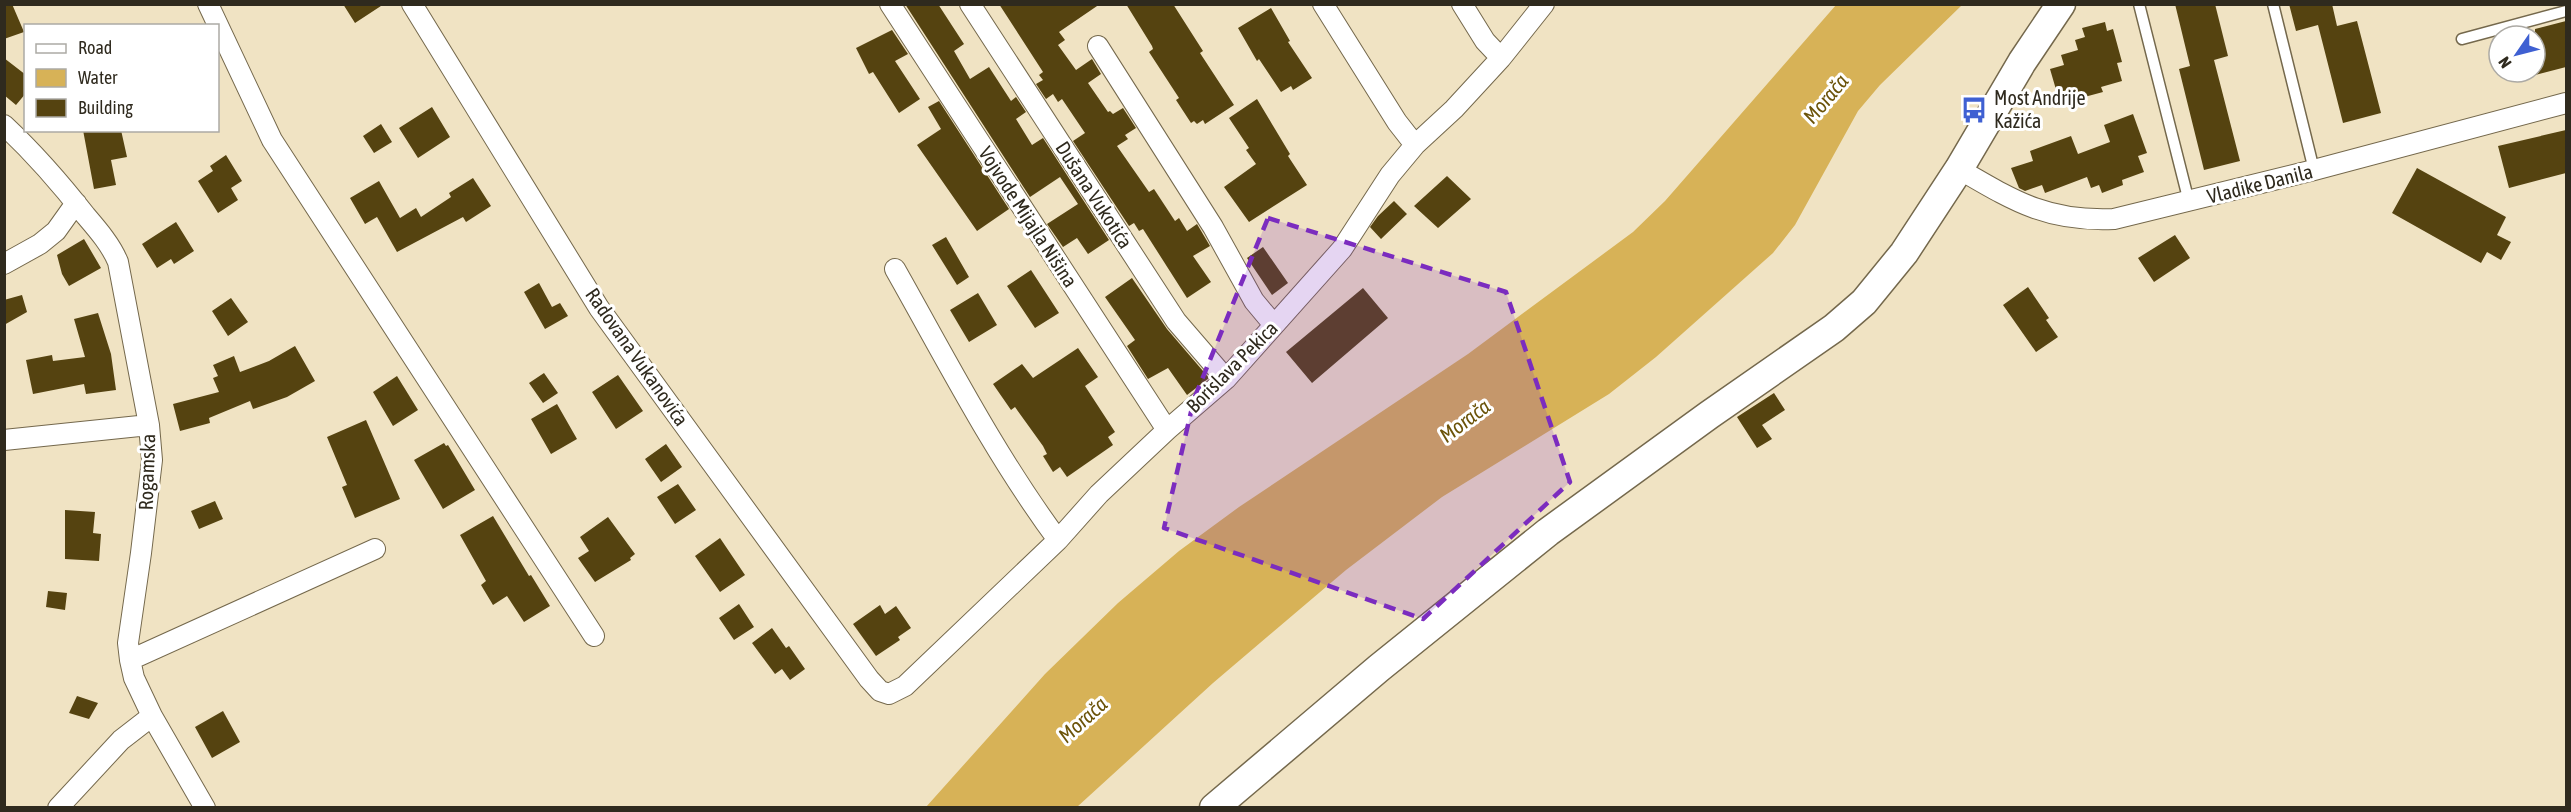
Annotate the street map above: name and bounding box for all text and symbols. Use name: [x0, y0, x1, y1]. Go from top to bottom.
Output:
legend: [24, 24, 219, 132]
north arrow: [2487, 24, 2547, 84]
text: Road: [78, 37, 112, 58]
text: N: [2495, 54, 2515, 72]
text: Water: [78, 67, 118, 88]
water label: Morača: [1798, 69, 1853, 128]
place label: Most Andrije Kažića: [1994, 86, 2086, 132]
bus stop icon: Most Andrije Kažića: [1959, 95, 1989, 125]
text: Building: [78, 97, 133, 118]
street label: Dušana Vukotića: [1051, 137, 1138, 253]
street label: Vojvode Mijajla Nišina: [974, 142, 1082, 291]
street label: Vladike Danila: [2205, 159, 2315, 208]
street label: Radovana Vukanovića: [581, 283, 694, 430]
street label: Borislava Pekica: [1181, 316, 1282, 417]
water label: Morača: [1434, 393, 1494, 447]
street label: Rogamska: [134, 433, 159, 511]
water label: Morača: [1053, 691, 1112, 747]

